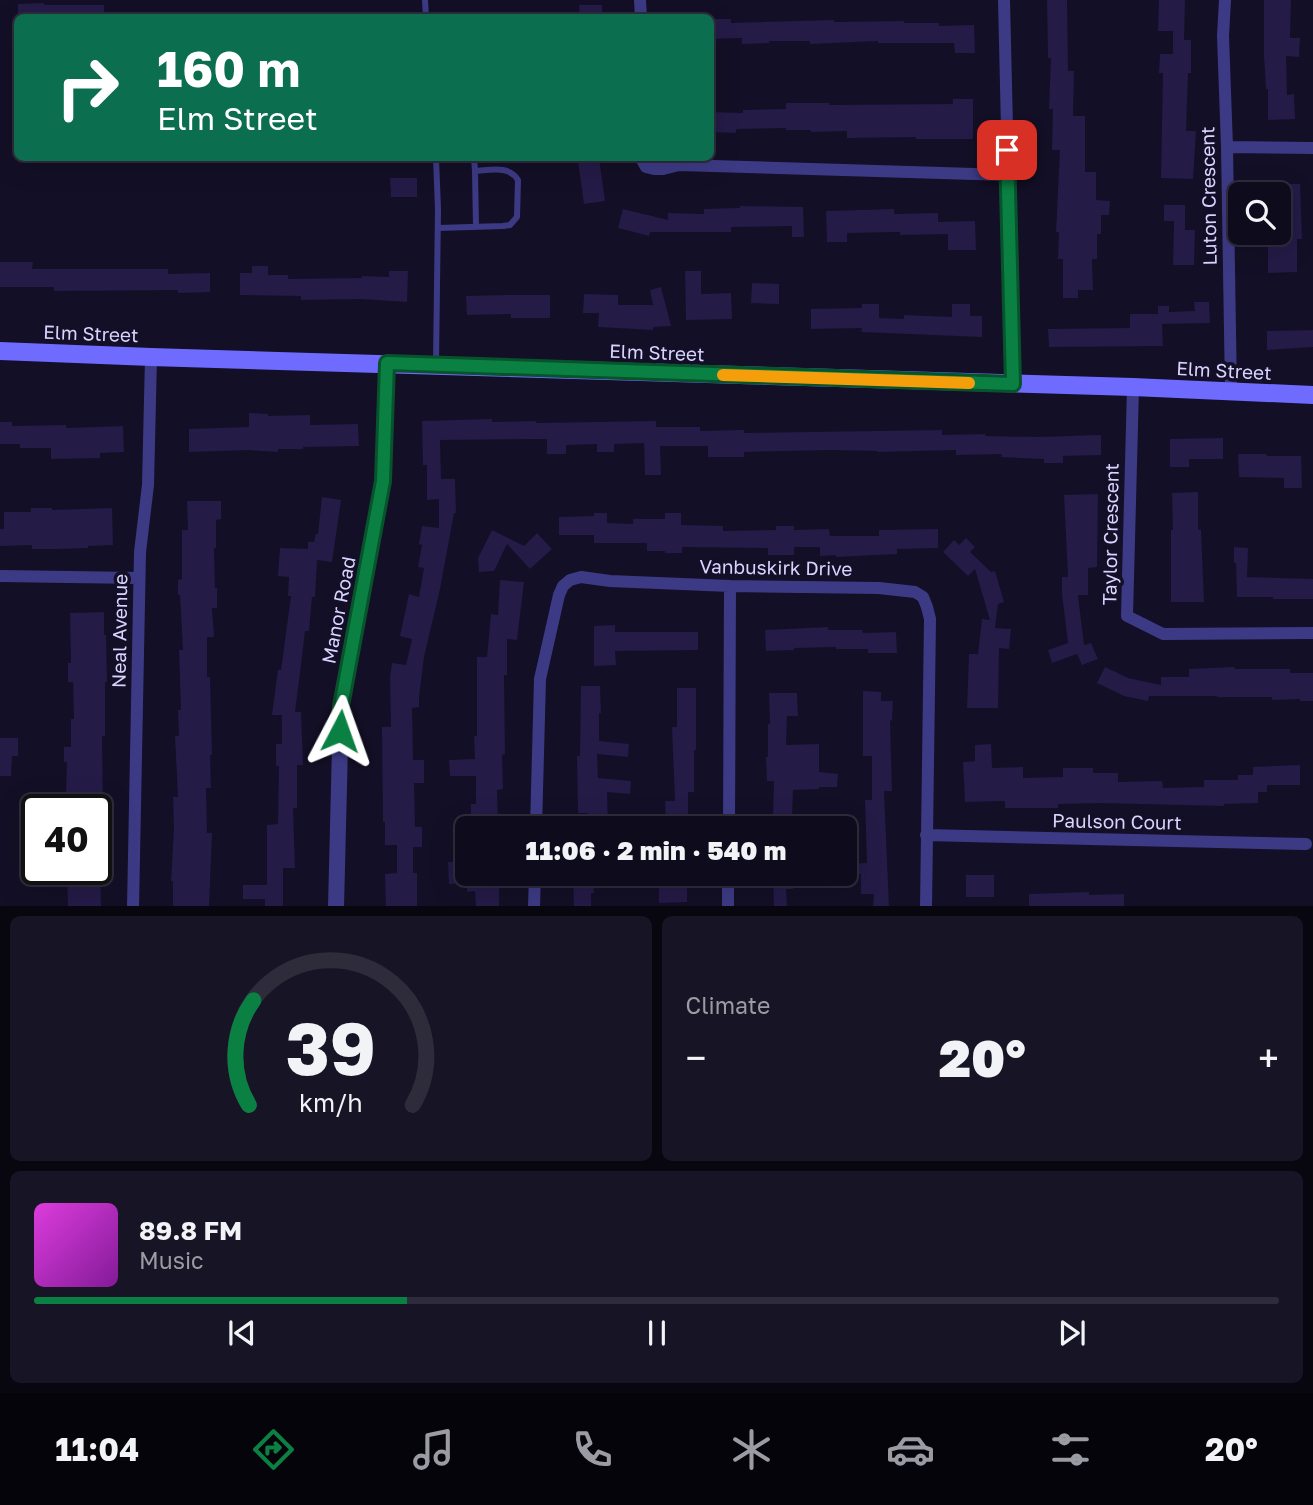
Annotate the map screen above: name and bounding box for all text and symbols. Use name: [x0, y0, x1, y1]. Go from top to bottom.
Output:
text: 160 m: [157, 39, 300, 98]
icon: right: [42, 42, 133, 133]
text: Elm Street: [157, 99, 318, 137]
pin: [977, 120, 1037, 180]
street label: Luton Crescent: [1195, 126, 1221, 266]
icon: arrive: [988, 131, 1026, 169]
map controls: [1228, 182, 1291, 245]
button: search: [1228, 182, 1291, 245]
street label: Elm Street: [43, 320, 139, 346]
street label: Elm Street: [609, 339, 705, 365]
street label: Elm Street: [1176, 356, 1272, 384]
street label: Taylor Crescent: [1097, 463, 1123, 605]
street label: Manor Road: [316, 554, 360, 666]
street label: Vanbuskirk Drive: [699, 554, 853, 580]
street label: Neal Avenue: [107, 574, 131, 688]
position arrow: [303, 694, 377, 768]
speed limit sign: 40: [21, 794, 112, 885]
street label: Paulson Court: [1052, 808, 1182, 834]
text: 11:06 · 2 min · 540 m: [526, 835, 786, 866]
text: Climate: [686, 991, 770, 1019]
text: 39: [285, 1004, 376, 1091]
text: 20°: [939, 1026, 1026, 1088]
text: −: [686, 1035, 706, 1080]
text: +: [1258, 1035, 1279, 1080]
text: km/h: [299, 1086, 363, 1117]
text: 89.8 FM: [139, 1215, 242, 1246]
text: Music: [139, 1246, 204, 1274]
icon: previous: [223, 1314, 261, 1352]
icon: pause: [638, 1314, 676, 1352]
icon: next: [1053, 1314, 1091, 1352]
icon: directions: [249, 1425, 298, 1474]
icon: music: [409, 1425, 458, 1474]
icon: phone: [568, 1425, 617, 1474]
icon: climate: [727, 1425, 776, 1474]
icon: car: [886, 1425, 935, 1474]
icon: filters: [1046, 1425, 1095, 1474]
text: 11:04: [55, 1430, 139, 1468]
text: 20°: [1205, 1430, 1258, 1468]

